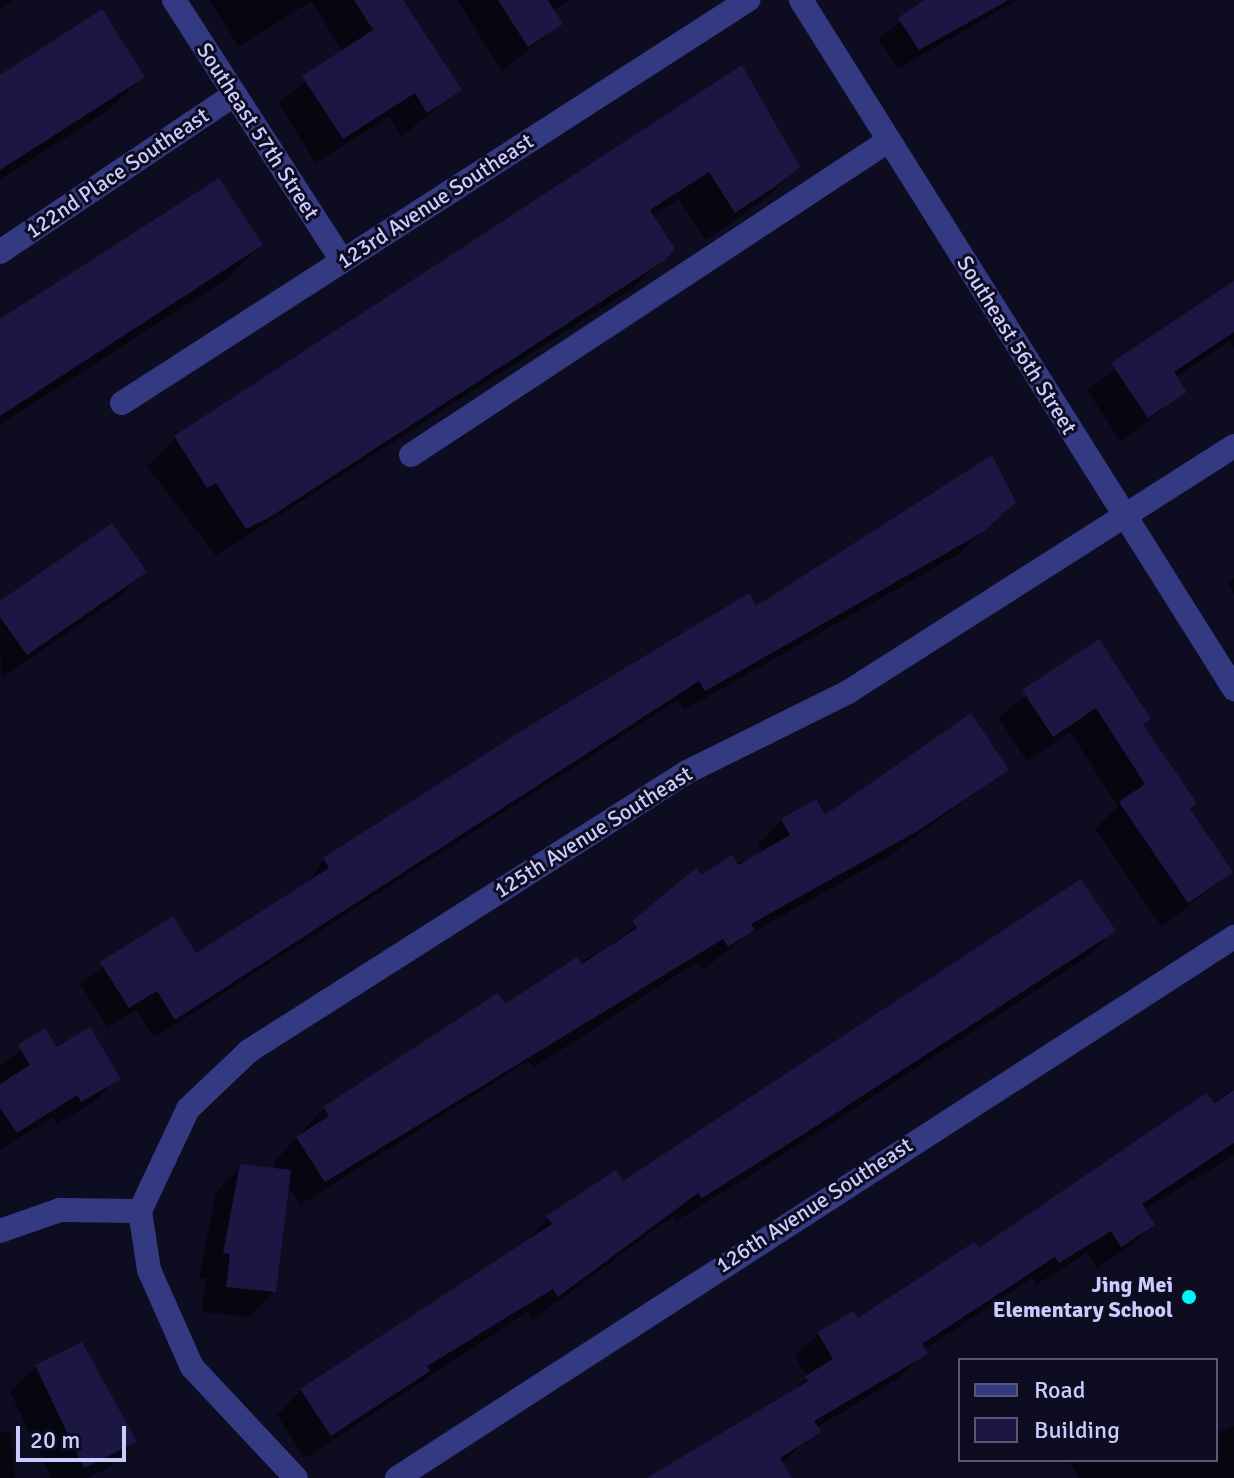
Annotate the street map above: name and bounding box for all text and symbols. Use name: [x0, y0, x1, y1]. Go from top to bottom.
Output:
street label: Southeast 57th Street: [191, 38, 325, 224]
street label: 122nd Place Southeast: [20, 102, 214, 244]
street label: 123rd Avenue Southeast: [332, 128, 538, 274]
street label: Southeast 56th Street: [951, 251, 1083, 439]
street label: 125th Avenue Southeast: [489, 760, 697, 904]
street label: 126th Avenue Southeast: [711, 1132, 917, 1278]
place label: Jing Mei Elementary School: [993, 1271, 1173, 1322]
marker: Jing Mei Elementary School: [1180, 1288, 1198, 1306]
legend: [958, 1358, 1218, 1462]
text: Road: [1034, 1375, 1085, 1405]
scale bar: [20, 1410, 130, 1460]
text: Building: [1034, 1415, 1120, 1445]
text: 20 m: [30, 1425, 80, 1455]

